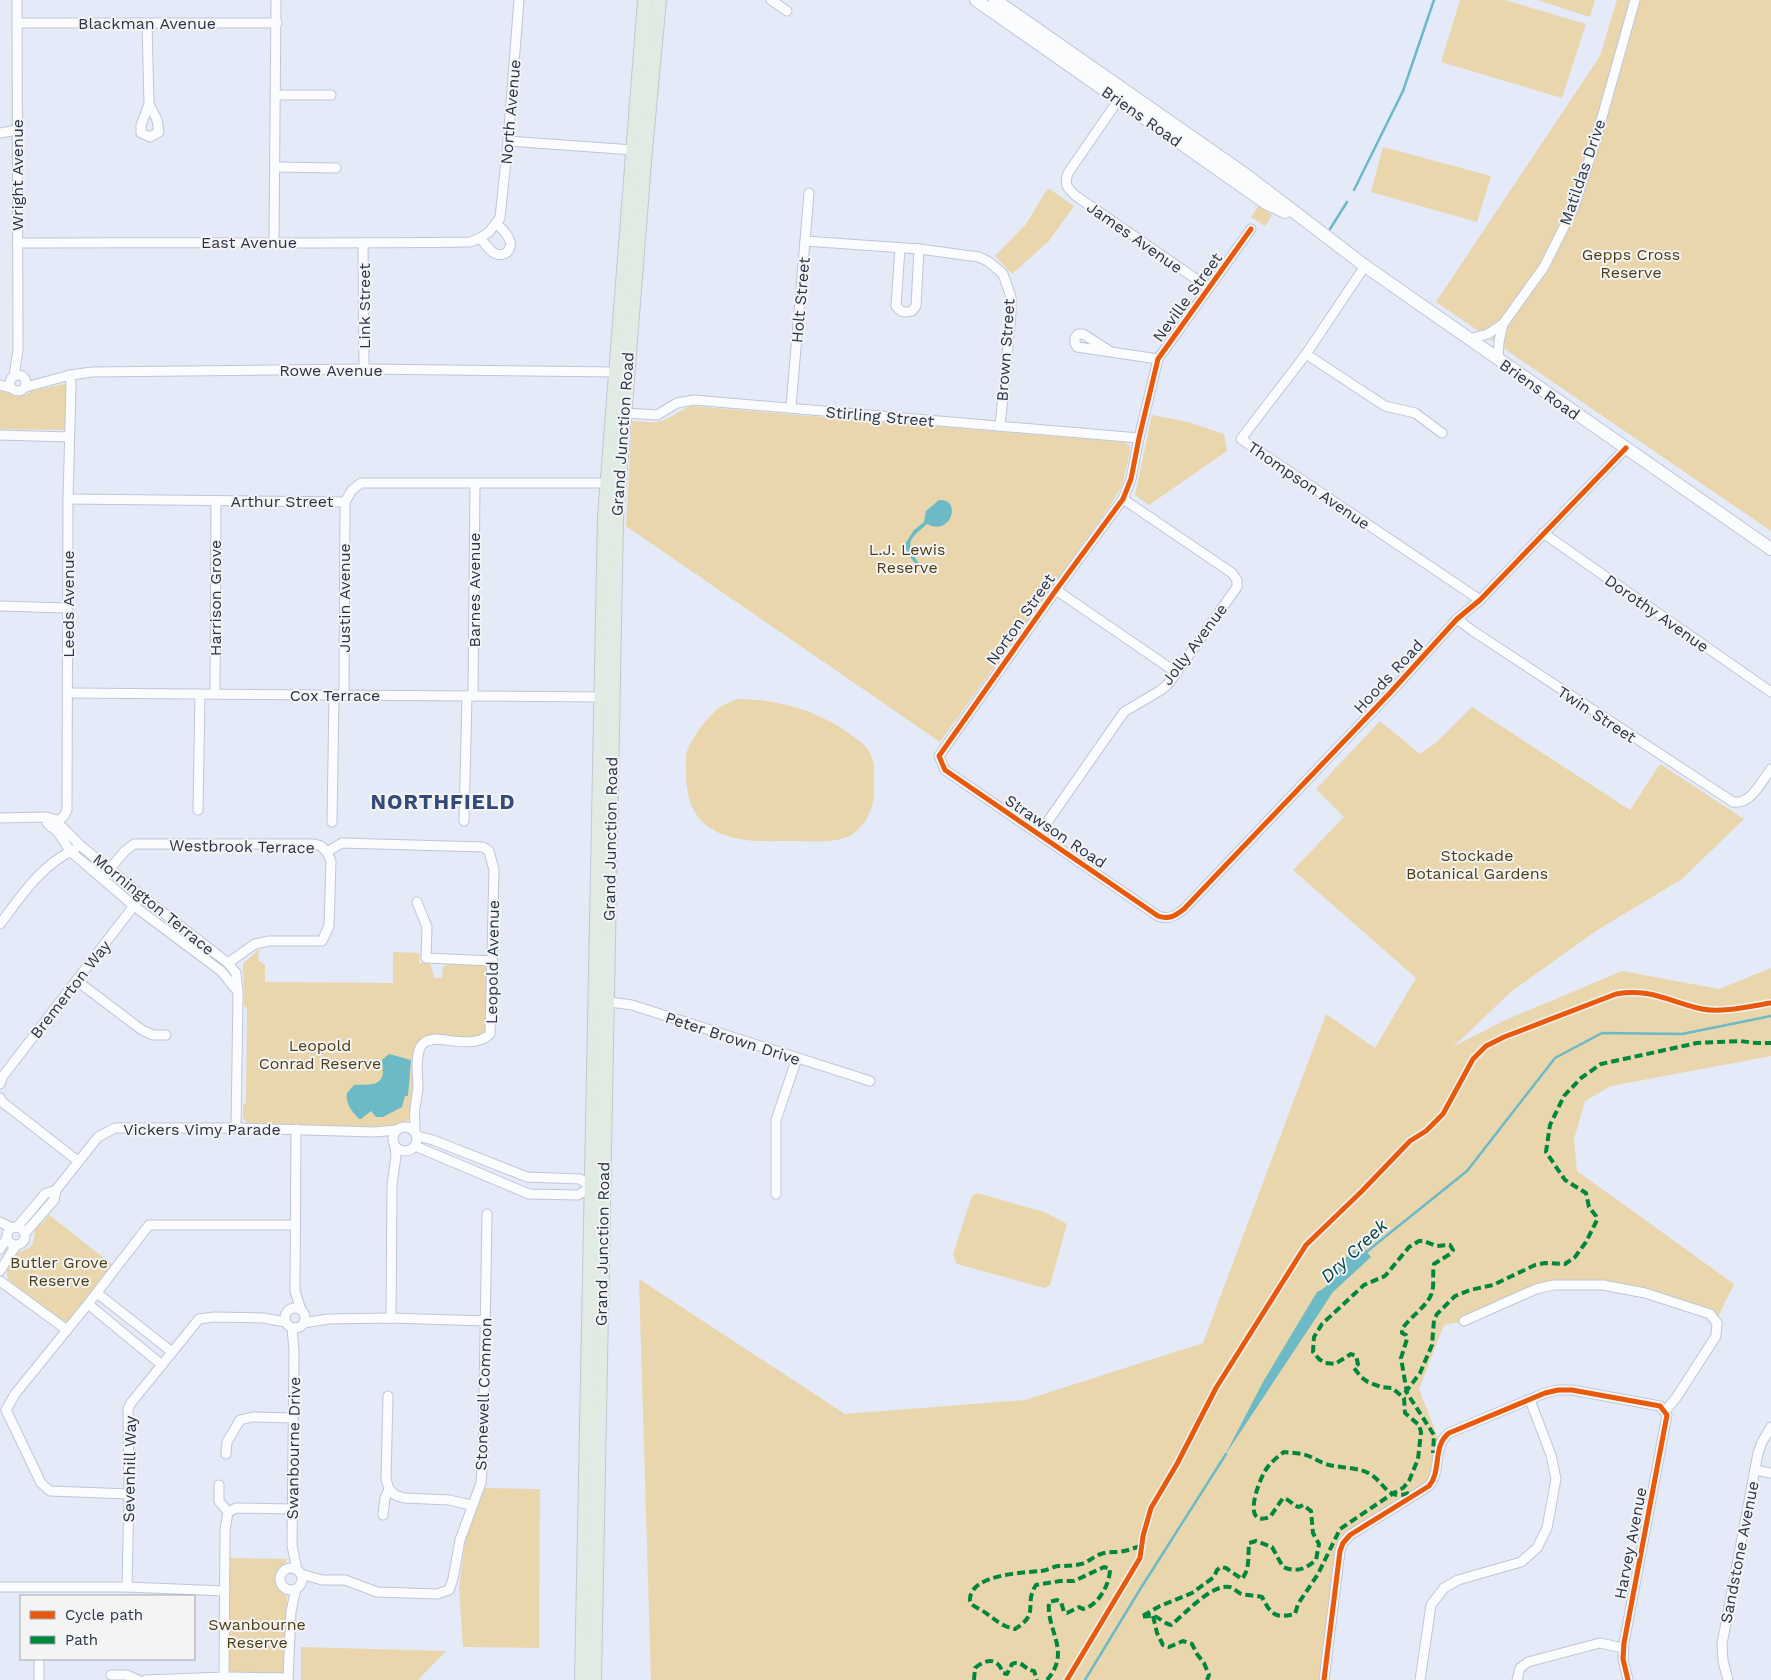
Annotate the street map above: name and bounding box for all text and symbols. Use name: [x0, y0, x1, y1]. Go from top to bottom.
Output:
street label: Blackman Avenue: [78, 14, 216, 33]
street label: North Avenue: [496, 59, 525, 165]
street label: Briens Road: [1098, 82, 1185, 151]
street label: Matildas Drive: [1555, 117, 1610, 228]
street label: Wright Avenue: [8, 119, 27, 231]
street label: James Avenue: [1083, 197, 1186, 277]
street label: East Avenue: [201, 233, 297, 252]
park label: Gepps Cross Reserve: [1582, 245, 1680, 282]
street label: Neville Street: [1149, 249, 1226, 346]
street label: Holt Street: [787, 256, 814, 344]
street label: Link Street: [355, 263, 374, 349]
street label: Brown Street: [992, 298, 1019, 402]
street label: Grand Junction Road: [607, 351, 638, 517]
street label: Briens Road: [1496, 355, 1583, 424]
street label: Rowe Avenue: [279, 361, 383, 380]
street label: Stirling Street: [825, 402, 935, 431]
street label: Thompson Avenue: [1244, 437, 1374, 533]
street label: Arthur Street: [231, 492, 334, 511]
street label: Barnes Avenue: [465, 532, 484, 648]
street label: Harrison Grove: [206, 540, 225, 656]
park label: L.J. Lewis Reserve: [869, 540, 945, 577]
street label: Justin Avenue: [335, 543, 354, 653]
street label: Leeds Avenue: [59, 550, 78, 658]
street label: Norton Street: [982, 570, 1059, 669]
street label: Dorothy Avenue: [1601, 570, 1712, 656]
street label: Jolly Avenue: [1158, 600, 1231, 689]
street label: Hoods Road: [1349, 636, 1427, 717]
street label: Twin Street: [1554, 682, 1640, 747]
street label: Cox Terrace: [290, 686, 380, 705]
street label: Grand Junction Road: [600, 757, 621, 921]
district label: NORTHFIELD: [370, 789, 516, 814]
street label: Strawson Road: [1002, 791, 1110, 872]
street label: Westbrook Terrace: [169, 836, 315, 857]
park label: Stockade Botanical Gardens: [1406, 846, 1548, 883]
street label: Mornington Terrace: [89, 850, 218, 959]
street label: Leopold Avenue: [482, 900, 503, 1024]
street label: Bremerton Way: [26, 936, 115, 1042]
street label: Peter Brown Drive: [663, 1008, 803, 1069]
park label: Leopold Conrad Reserve: [259, 1036, 381, 1073]
street label: Vickers Vimy Parade: [123, 1120, 281, 1139]
street label: Grand Junction Road: [592, 1162, 613, 1326]
water label: Dry Creek: [1316, 1214, 1392, 1287]
park label: Butler Grove Reserve: [10, 1253, 108, 1290]
street label: Stonewell Common: [471, 1317, 496, 1471]
street label: Swanbourne Drive: [283, 1376, 304, 1520]
street label: Sevenhill Way: [119, 1415, 140, 1523]
street label: Sandstone Avenue: [1716, 1479, 1763, 1625]
street label: Harvey Avenue: [1610, 1485, 1651, 1601]
legend: [20, 1595, 195, 1660]
text: Cycle path: [65, 1606, 143, 1624]
park label: Swanbourne Reserve: [208, 1615, 306, 1652]
text: Path: [65, 1631, 98, 1649]

